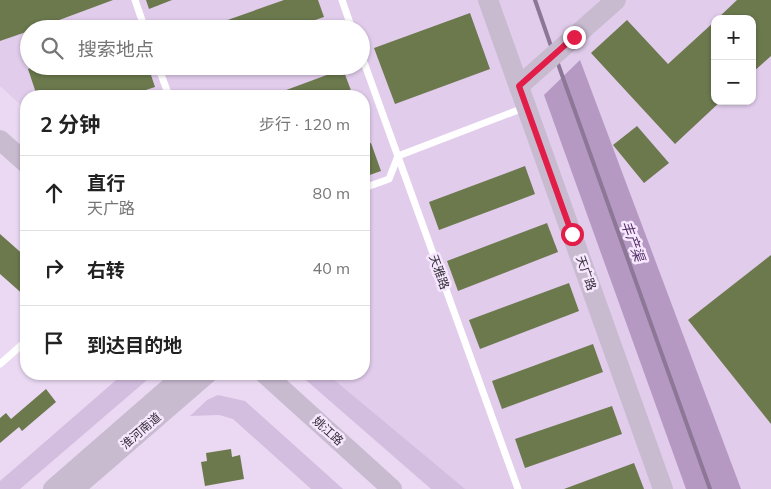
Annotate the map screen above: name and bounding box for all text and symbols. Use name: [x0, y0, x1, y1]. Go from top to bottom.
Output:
map controls: [711, 15, 756, 105]
button: +: [711, 15, 756, 60]
search box: [20, 20, 370, 75]
route end: [563, 26, 586, 49]
icon: search: [38, 34, 66, 62]
text: 搜索地点: [78, 37, 154, 61]
button: −: [711, 60, 756, 105]
text: 2 分钟: [40, 111, 100, 137]
text: 步行 · 120 m: [259, 114, 350, 134]
text: 直行: [87, 171, 125, 195]
icon: ahead: [40, 179, 68, 207]
text: 80 m: [313, 183, 350, 203]
text: 天广路: [87, 198, 135, 218]
water label: 丰产渠: [617, 218, 649, 266]
route start: [561, 223, 584, 246]
street label: 天雅路: [426, 252, 453, 291]
street label: 天广路: [573, 253, 600, 292]
icon: right: [40, 254, 68, 282]
text: 右转: [87, 258, 125, 282]
text: 40 m: [313, 258, 350, 278]
icon: arrive: [40, 329, 68, 357]
text: 到达目的地: [87, 333, 182, 357]
street label: 淮河南道: [118, 409, 164, 452]
street label: 姚江路: [310, 413, 347, 448]

